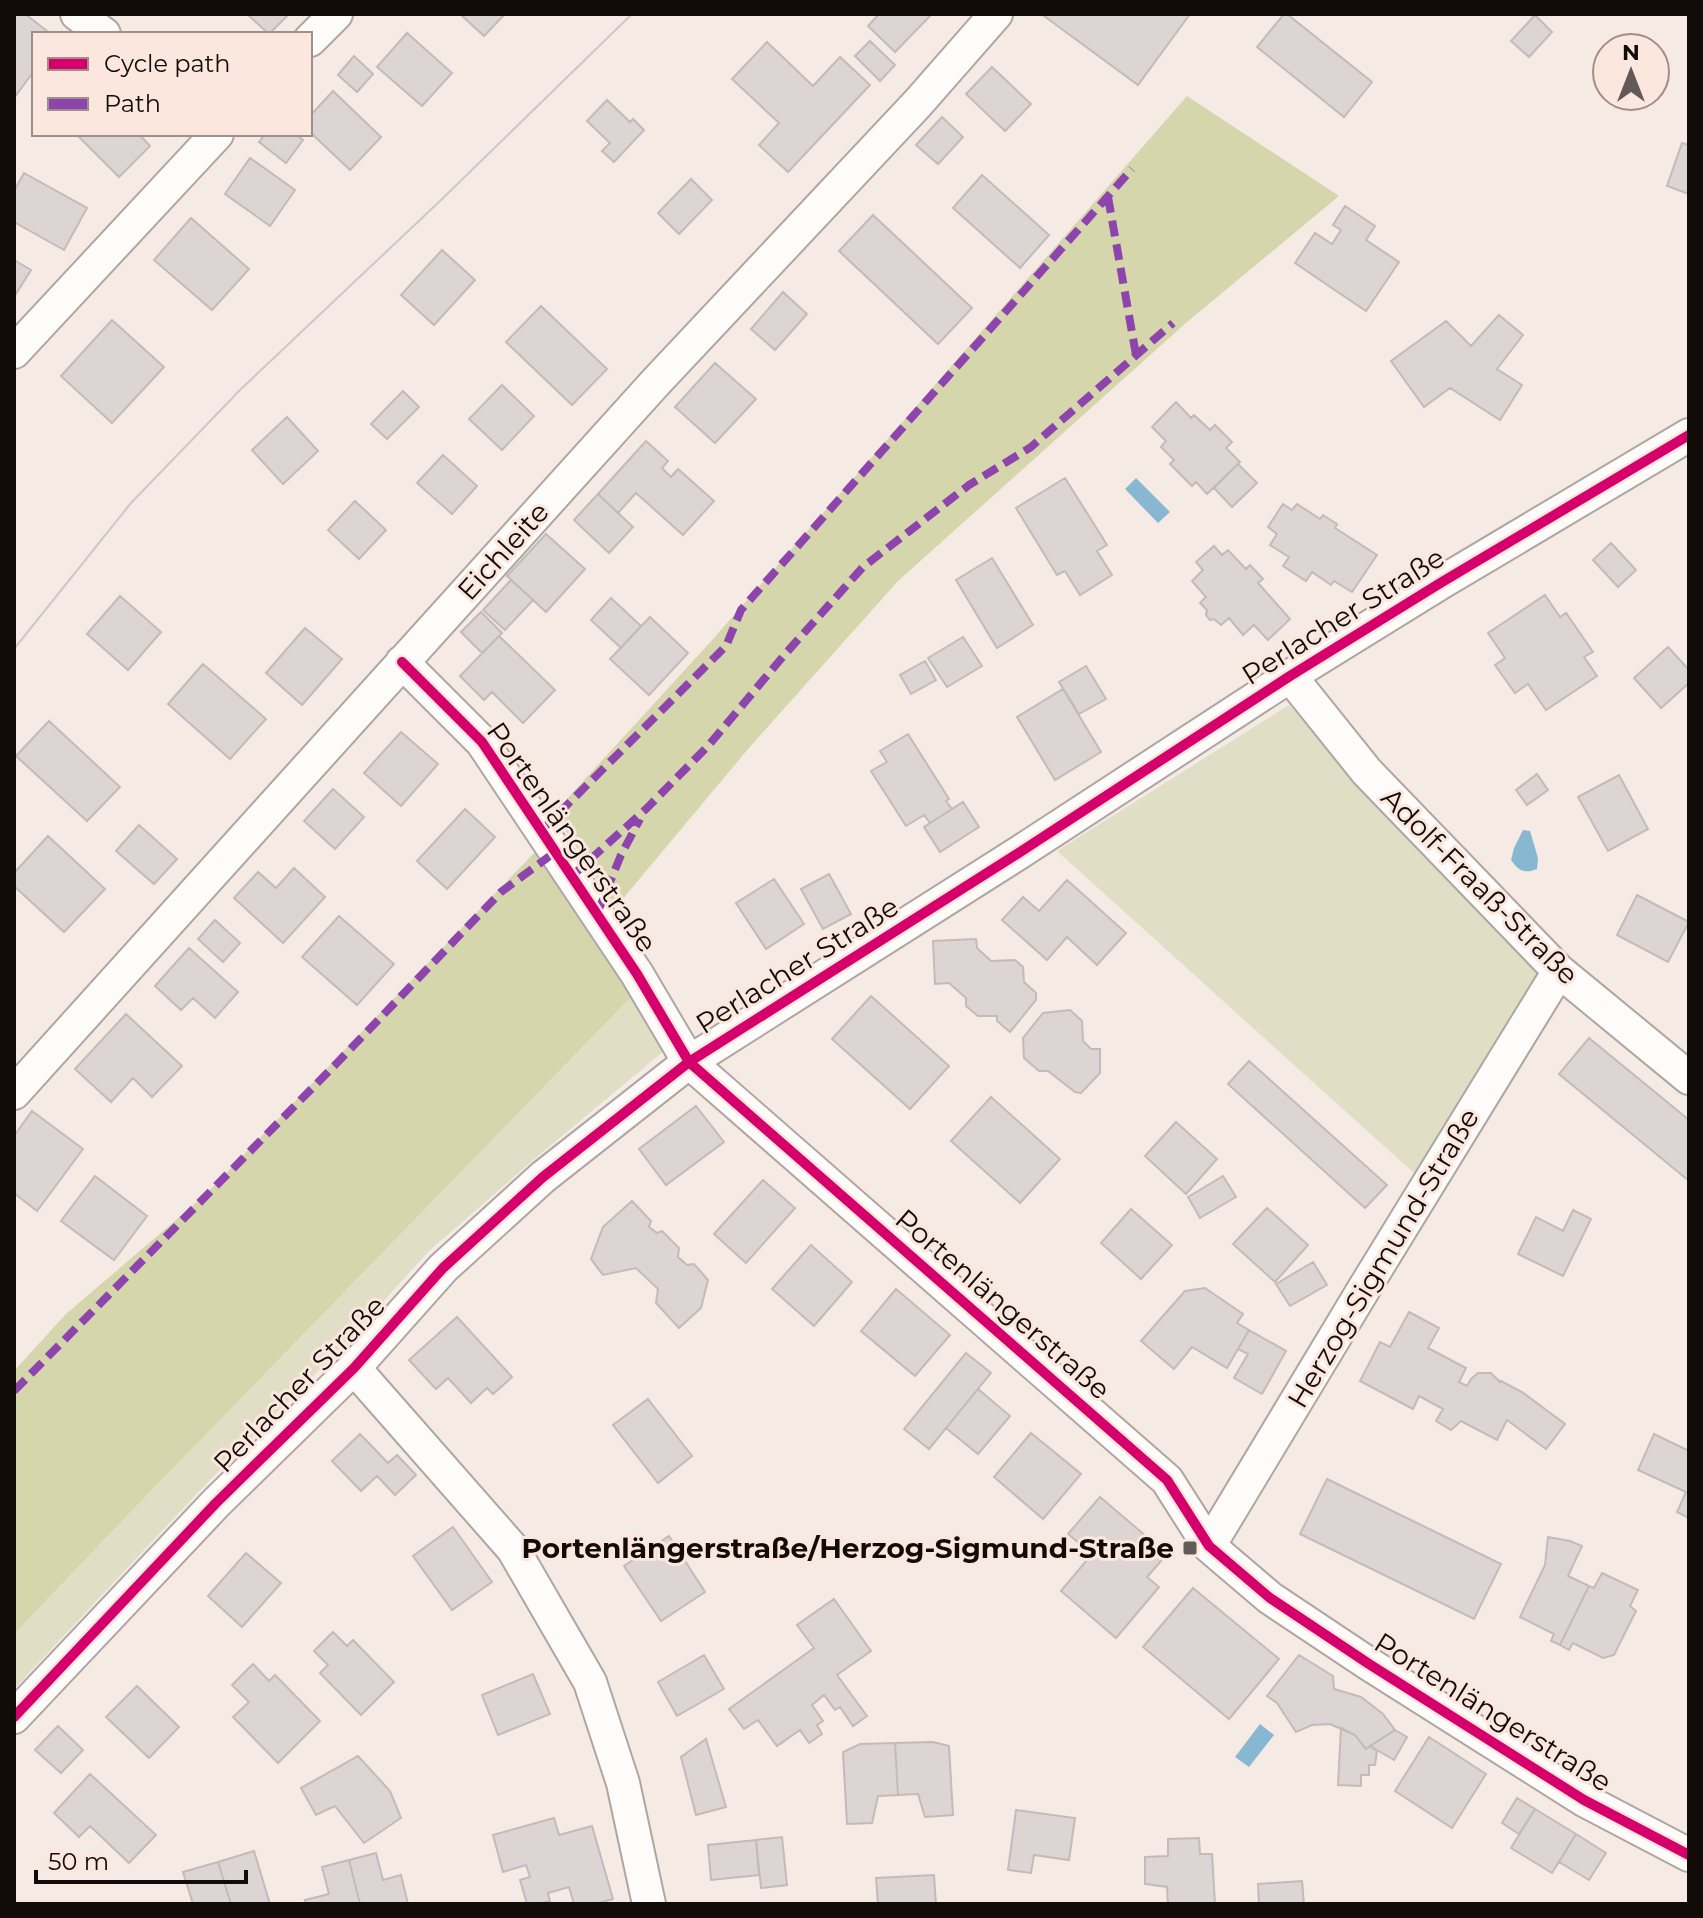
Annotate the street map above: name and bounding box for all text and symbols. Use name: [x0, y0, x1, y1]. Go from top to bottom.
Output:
legend: [32, 32, 312, 136]
north arrow: [1591, 32, 1671, 112]
text: N: [1622, 39, 1640, 66]
text: Cycle path: [104, 49, 231, 78]
text: Path: [104, 89, 161, 118]
street label: Eichleite: [450, 495, 556, 607]
street label: Perlacher Straße: [1235, 540, 1451, 692]
street label: Portenlängerstraße: [480, 715, 664, 959]
street label: Adolf-Fraaß-Straße: [1374, 780, 1586, 992]
street label: Perlacher Straße: [689, 889, 905, 1041]
street label: Herzog-Sigmund-Straße: [1280, 1102, 1486, 1414]
street label: Portenlängerstraße: [889, 1202, 1117, 1406]
street label: Perlacher Straße: [206, 1289, 392, 1479]
place label: Portenlängerstraße/Herzog-Sigmund-Straße: [522, 1531, 1174, 1565]
marker: Portenlängerstraße/Herzog-Sigmund-Straße: [1181, 1539, 1199, 1557]
street label: Portenlängerstraße: [1368, 1625, 1618, 1799]
scale bar: [36, 1834, 246, 1884]
text: 50 m: [48, 1847, 109, 1876]

